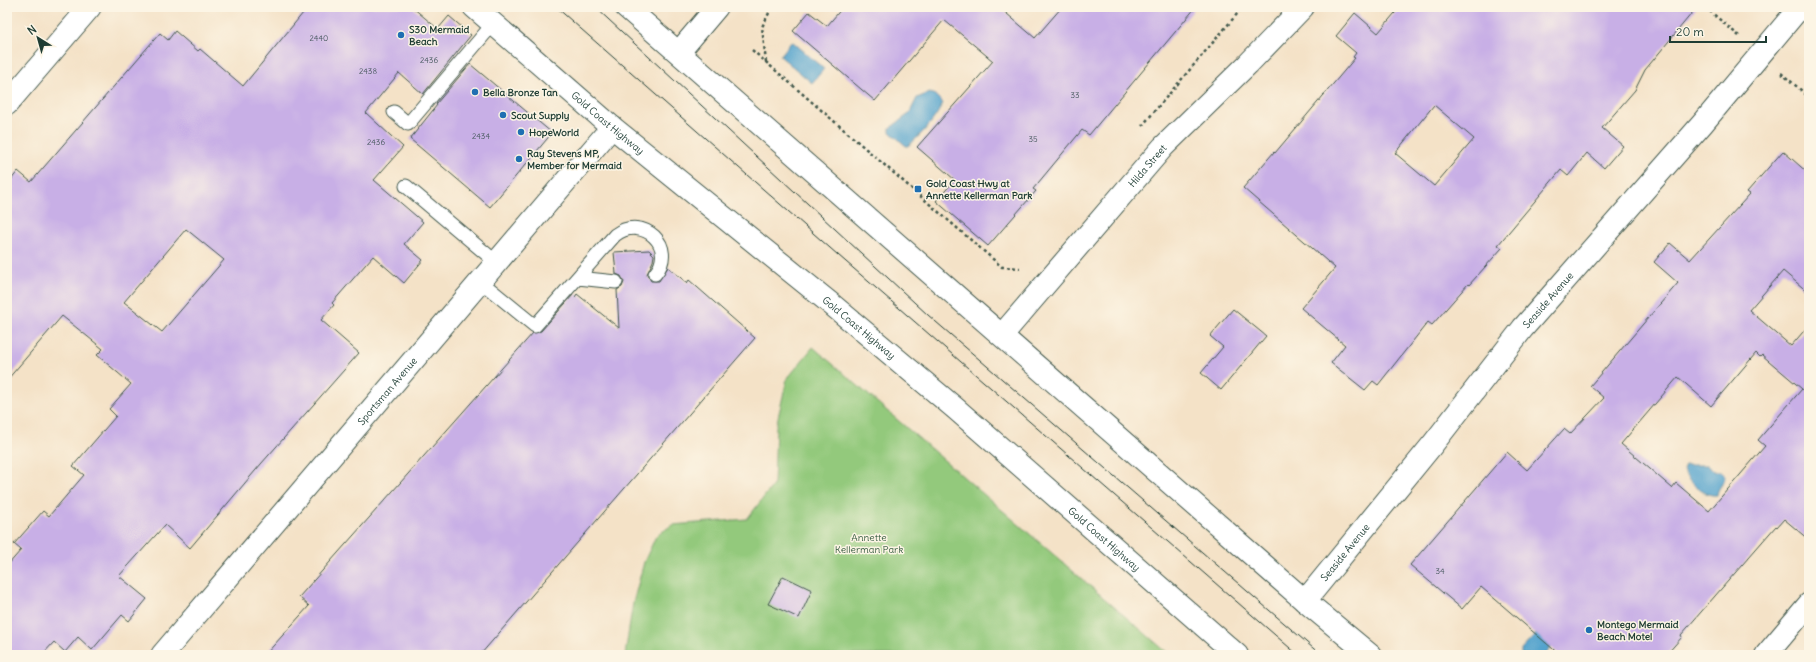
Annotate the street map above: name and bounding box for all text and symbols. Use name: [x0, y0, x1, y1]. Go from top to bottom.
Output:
north arrow: [18, 18, 58, 58]
scale bar: [1670, 18, 1766, 44]
text: N: [25, 22, 39, 38]
place label: S30 Mermaid Beach: [409, 23, 469, 48]
text: 20 m: [1676, 24, 1704, 39]
marker: S30 Mermaid Beach: [396, 30, 406, 40]
house number: 2440: [310, 33, 328, 43]
house number: 2436: [420, 55, 438, 65]
house number: 2438: [359, 66, 377, 76]
place label: Bella Bronze Tan: [483, 86, 558, 99]
marker: Bella Bronze Tan: [470, 87, 480, 97]
street label: Gold Coast Highway: [568, 89, 647, 157]
house number: 33: [1070, 90, 1080, 100]
place label: Scout Supply: [511, 109, 570, 122]
marker: Scout Supply: [498, 110, 508, 120]
place label: HopeWorld: [529, 126, 579, 139]
marker: HopeWorld: [516, 127, 526, 137]
house number: 2434: [472, 131, 490, 141]
house number: 35: [1028, 134, 1038, 144]
house number: 2436: [367, 137, 385, 147]
street label: Hilda Street: [1125, 141, 1170, 190]
place label: Ray Stevens MP, Member for Mermaid: [527, 147, 622, 172]
marker: Ray Stevens MP, Member for Mermaid: [514, 154, 524, 164]
place label: Gold Coast Hwy at Annette Kellerman Park: [926, 177, 1032, 202]
marker: Gold Coast Hwy at Annette Kellerman Park: [913, 184, 923, 194]
street label: Seaside Avenue: [1520, 269, 1576, 331]
street label: Gold Coast Highway: [820, 293, 898, 362]
street label: Sportsman Avenue: [355, 355, 420, 428]
street label: Gold Coast Highway: [1065, 504, 1143, 574]
street label: Seaside Avenue: [1318, 521, 1373, 584]
park label: Annette Kellerman Park: [835, 531, 903, 556]
house number: 34: [1435, 566, 1445, 576]
place label: Montego Mermaid Beach Motel: [1597, 618, 1679, 643]
marker: Montego Mermaid Beach Motel: [1584, 625, 1594, 635]

